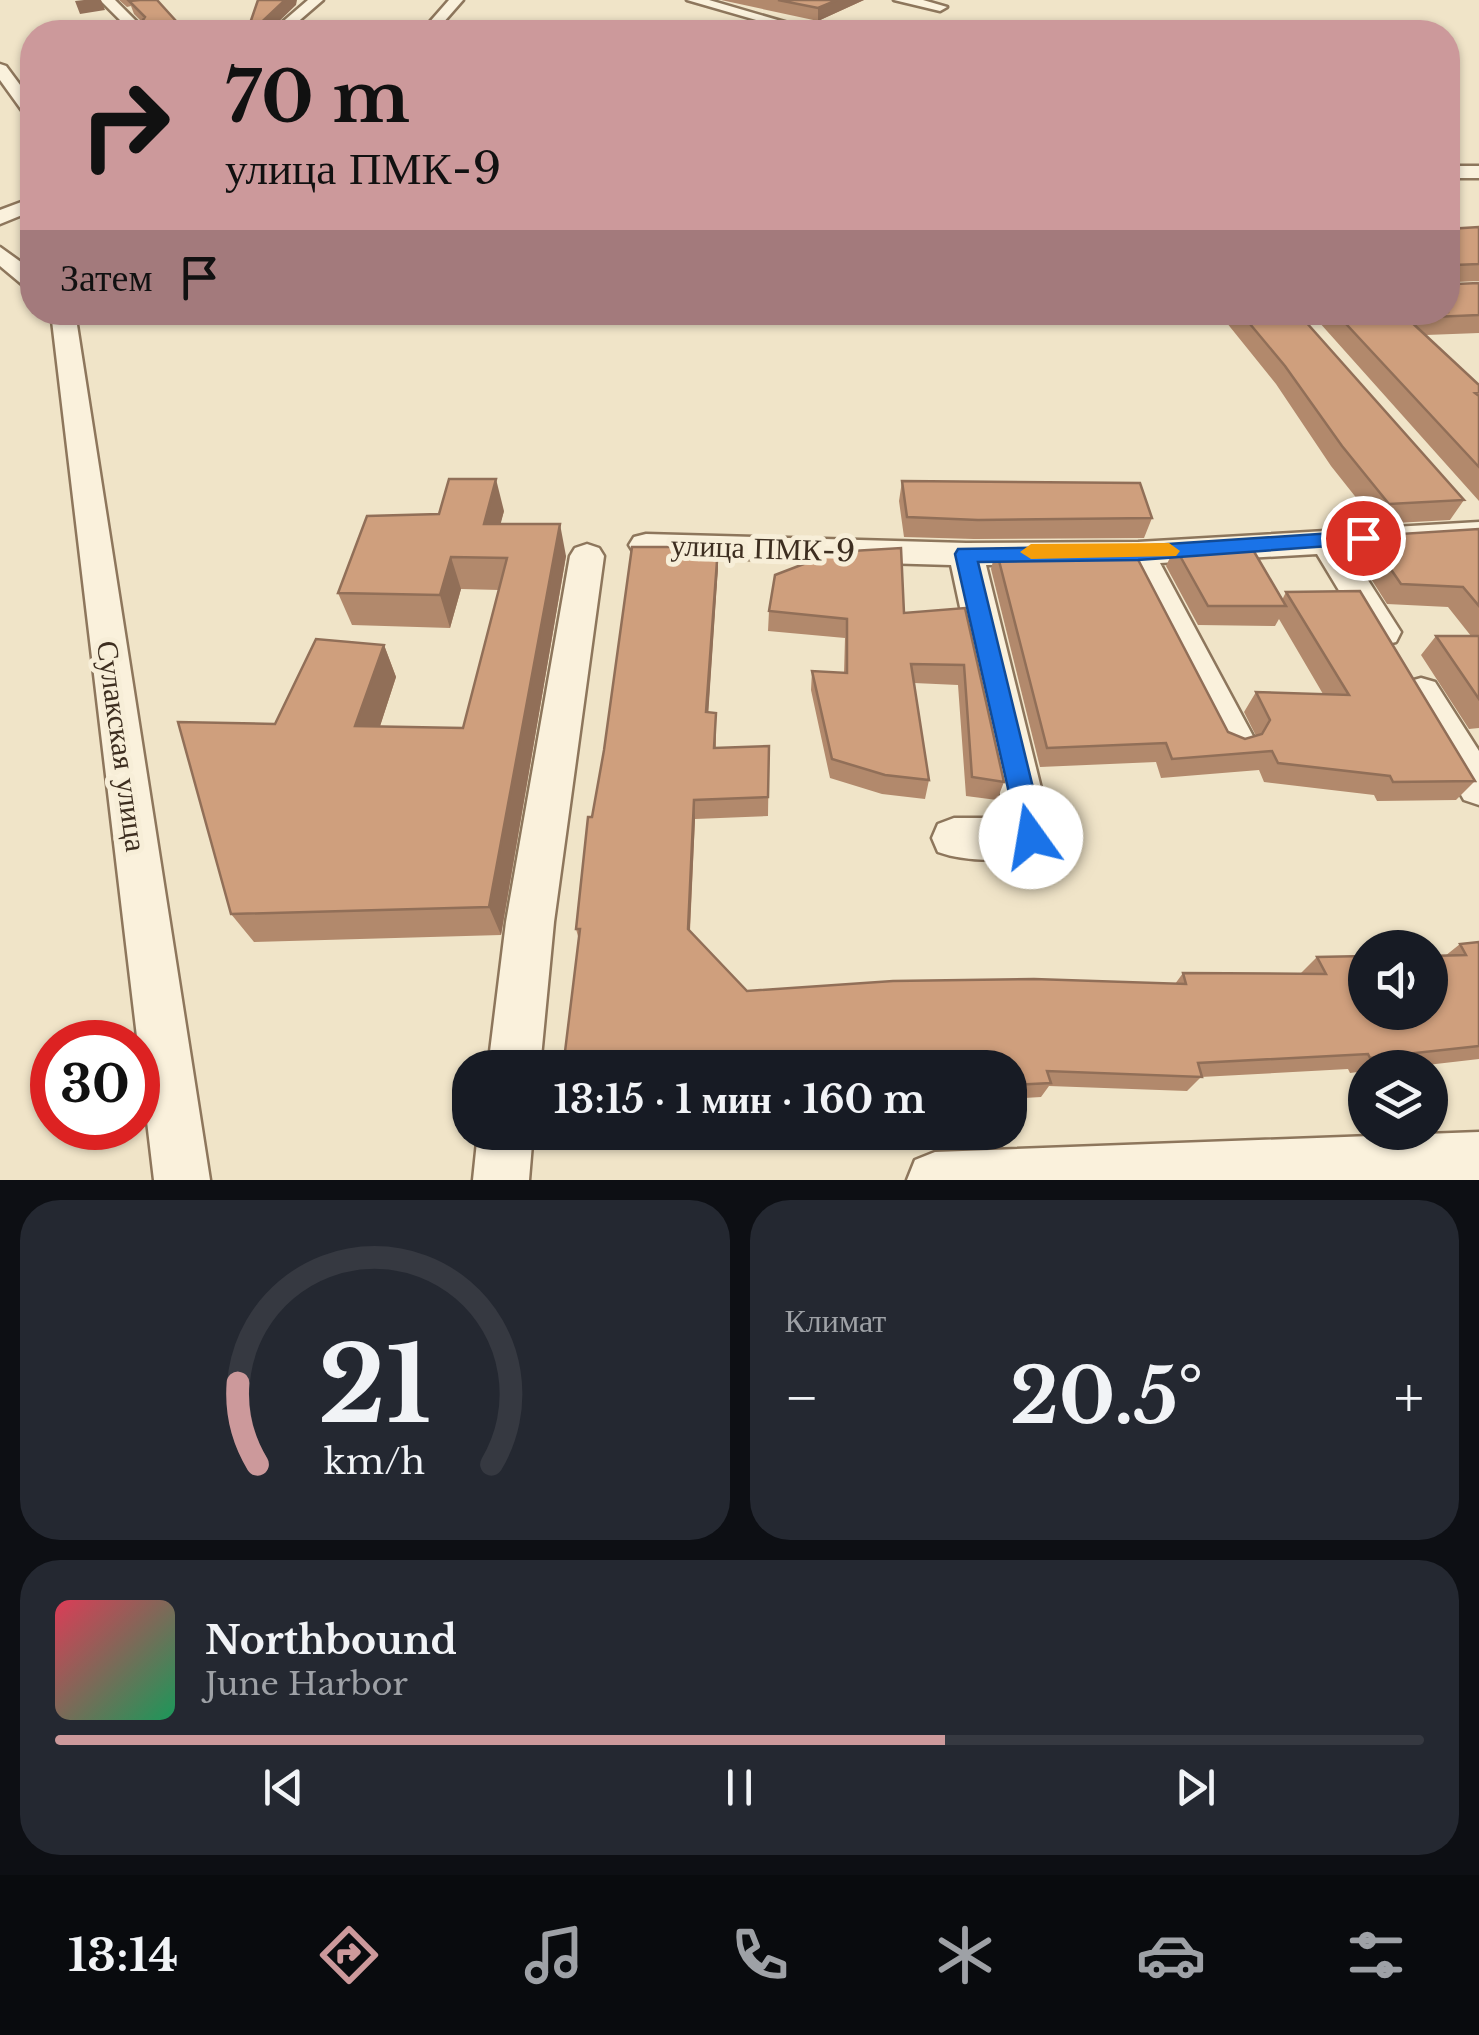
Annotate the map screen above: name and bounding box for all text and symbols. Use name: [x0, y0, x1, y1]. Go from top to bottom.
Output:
text: 70 m: [225, 54, 410, 141]
icon: right: [60, 60, 190, 190]
text: улица ПМК-9: [225, 140, 501, 196]
icon: arrive: [172, 250, 227, 305]
text: Затем: [60, 254, 152, 301]
pin: [1321, 496, 1406, 581]
icon: arrive: [1336, 511, 1391, 566]
street label: улица ПМК-9: [670, 526, 856, 570]
street label: Сулакская улица: [89, 638, 155, 854]
position arrow: [979, 785, 1083, 889]
map controls: [1348, 930, 1448, 1150]
button: sound: [1348, 930, 1448, 1030]
speed limit sign: 30: [30, 1020, 160, 1150]
button: layers: [1348, 1050, 1448, 1150]
text: 13:15 · 1 мин · 160 m: [554, 1076, 925, 1123]
text: Климат: [785, 1301, 886, 1341]
text: 21: [318, 1321, 431, 1450]
text: 20.5°: [1010, 1350, 1203, 1443]
text: −: [785, 1364, 819, 1432]
text: +: [1394, 1364, 1424, 1432]
text: km/h: [324, 1439, 425, 1484]
text: Northbound: [205, 1617, 457, 1664]
text: June Harbor: [205, 1664, 408, 1704]
icon: previous: [256, 1760, 311, 1815]
icon: pause: [712, 1760, 767, 1815]
icon: next: [1168, 1760, 1223, 1815]
icon: directions: [314, 1920, 384, 1990]
icon: music: [519, 1920, 589, 1990]
icon: phone: [725, 1920, 795, 1990]
icon: climate: [930, 1920, 1000, 1990]
icon: car: [1136, 1920, 1206, 1990]
icon: filters: [1341, 1920, 1411, 1990]
text: 13:14: [68, 1927, 178, 1983]

